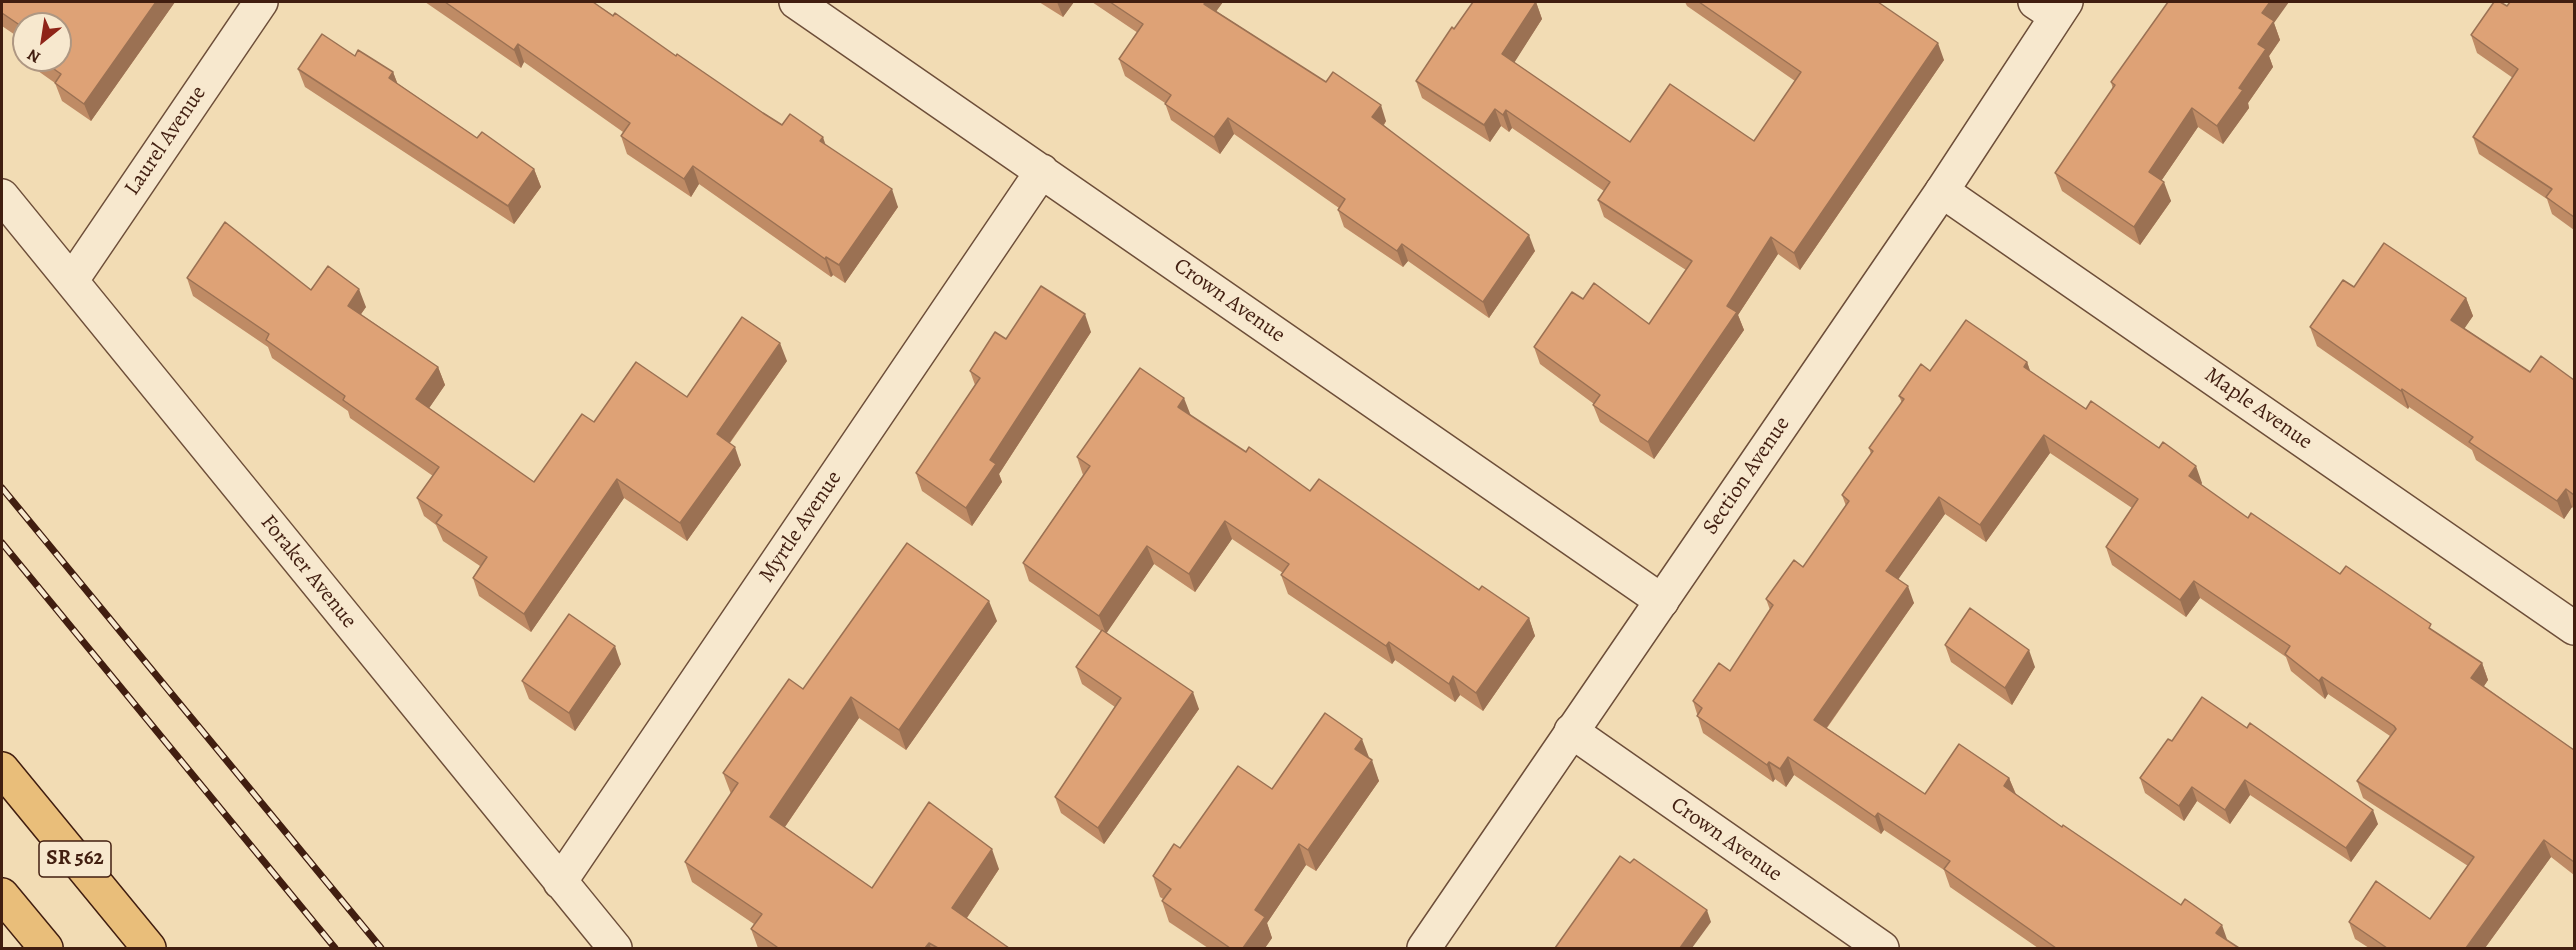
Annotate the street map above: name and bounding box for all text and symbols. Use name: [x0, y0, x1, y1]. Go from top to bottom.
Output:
north arrow: [12, 12, 72, 72]
text: N: [23, 43, 45, 68]
street label: Laurel Avenue: [120, 81, 212, 201]
street label: Crown Avenue: [1168, 253, 1290, 349]
street label: Maple Avenue: [2199, 362, 2317, 456]
street label: Section Avenue: [1698, 412, 1796, 540]
street label: Myrtle Avenue: [754, 466, 848, 588]
street label: Foraker Avenue: [254, 510, 362, 634]
street label: Crown Avenue: [1665, 792, 1787, 888]
road number: SR 562: [39, 841, 111, 877]

